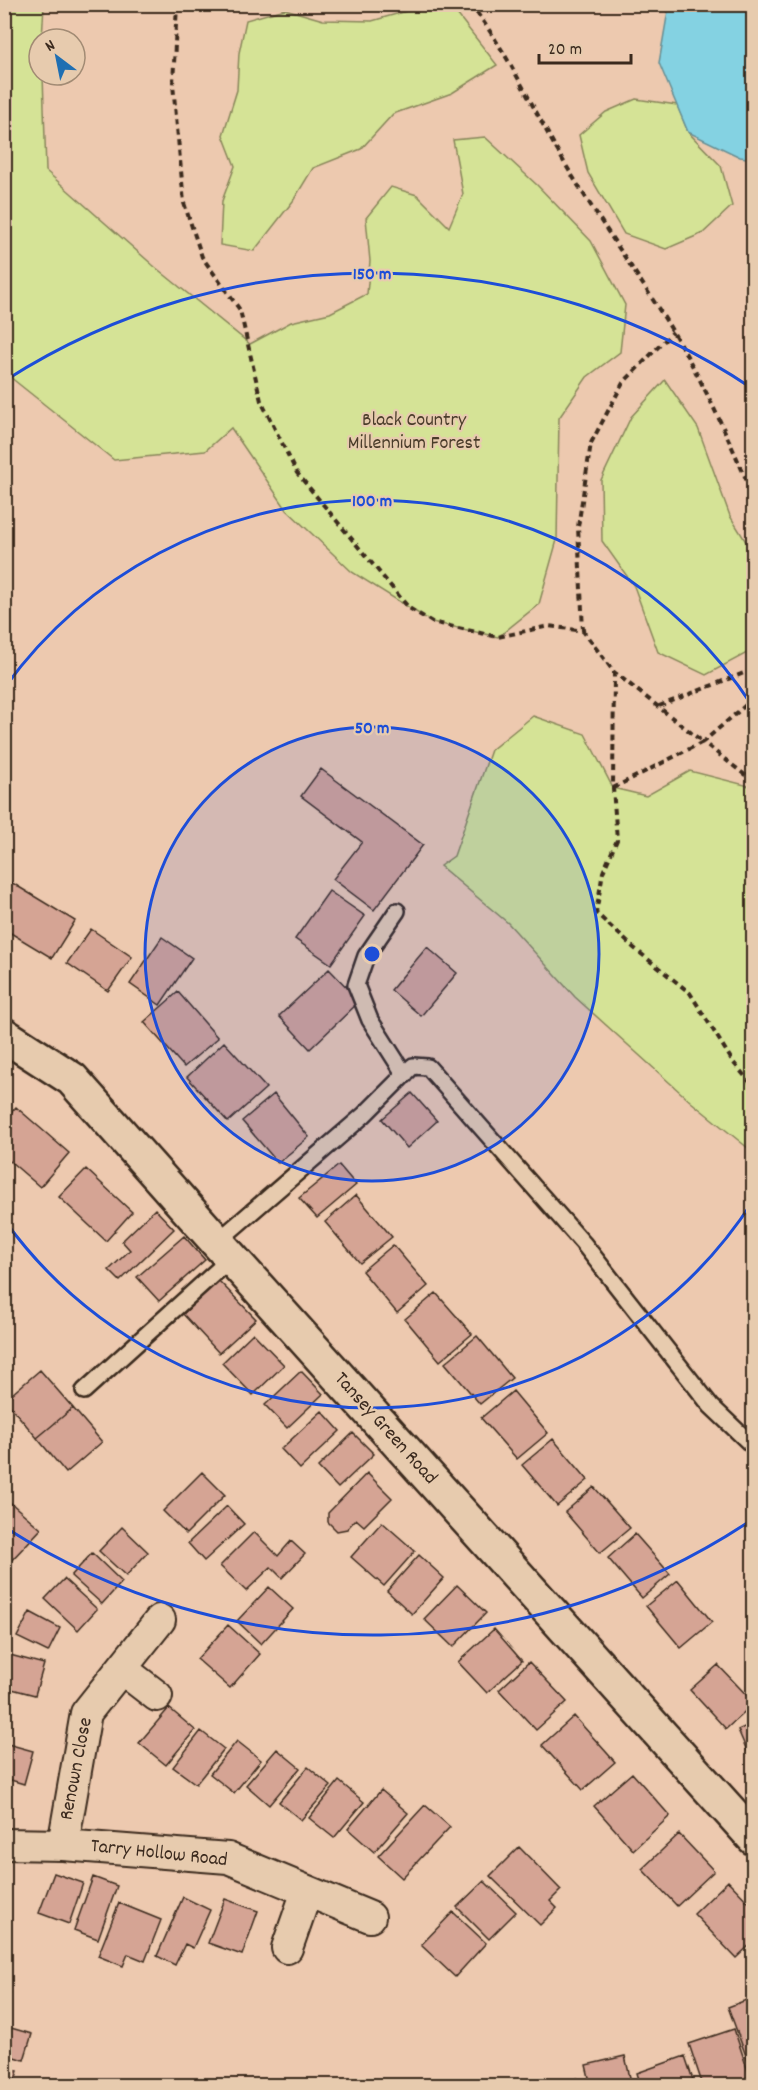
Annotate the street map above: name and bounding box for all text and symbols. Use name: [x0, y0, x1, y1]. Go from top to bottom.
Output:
north arrow: [27, 27, 87, 87]
scale bar: [539, 27, 630, 65]
text: N: [41, 35, 60, 58]
text: 20 m: [548, 38, 582, 63]
text: 150 m: [353, 263, 391, 288]
park label: Black Country Millennium Forest: [348, 407, 480, 458]
text: 100 m: [352, 490, 392, 515]
text: 50 m: [355, 717, 389, 742]
centre of rings: [362, 944, 382, 964]
street label: Tansey Green Road: [327, 1367, 443, 1491]
street label: Renown Close: [53, 1715, 101, 1823]
street label: Tarry Hollow Road: [89, 1833, 229, 1875]

